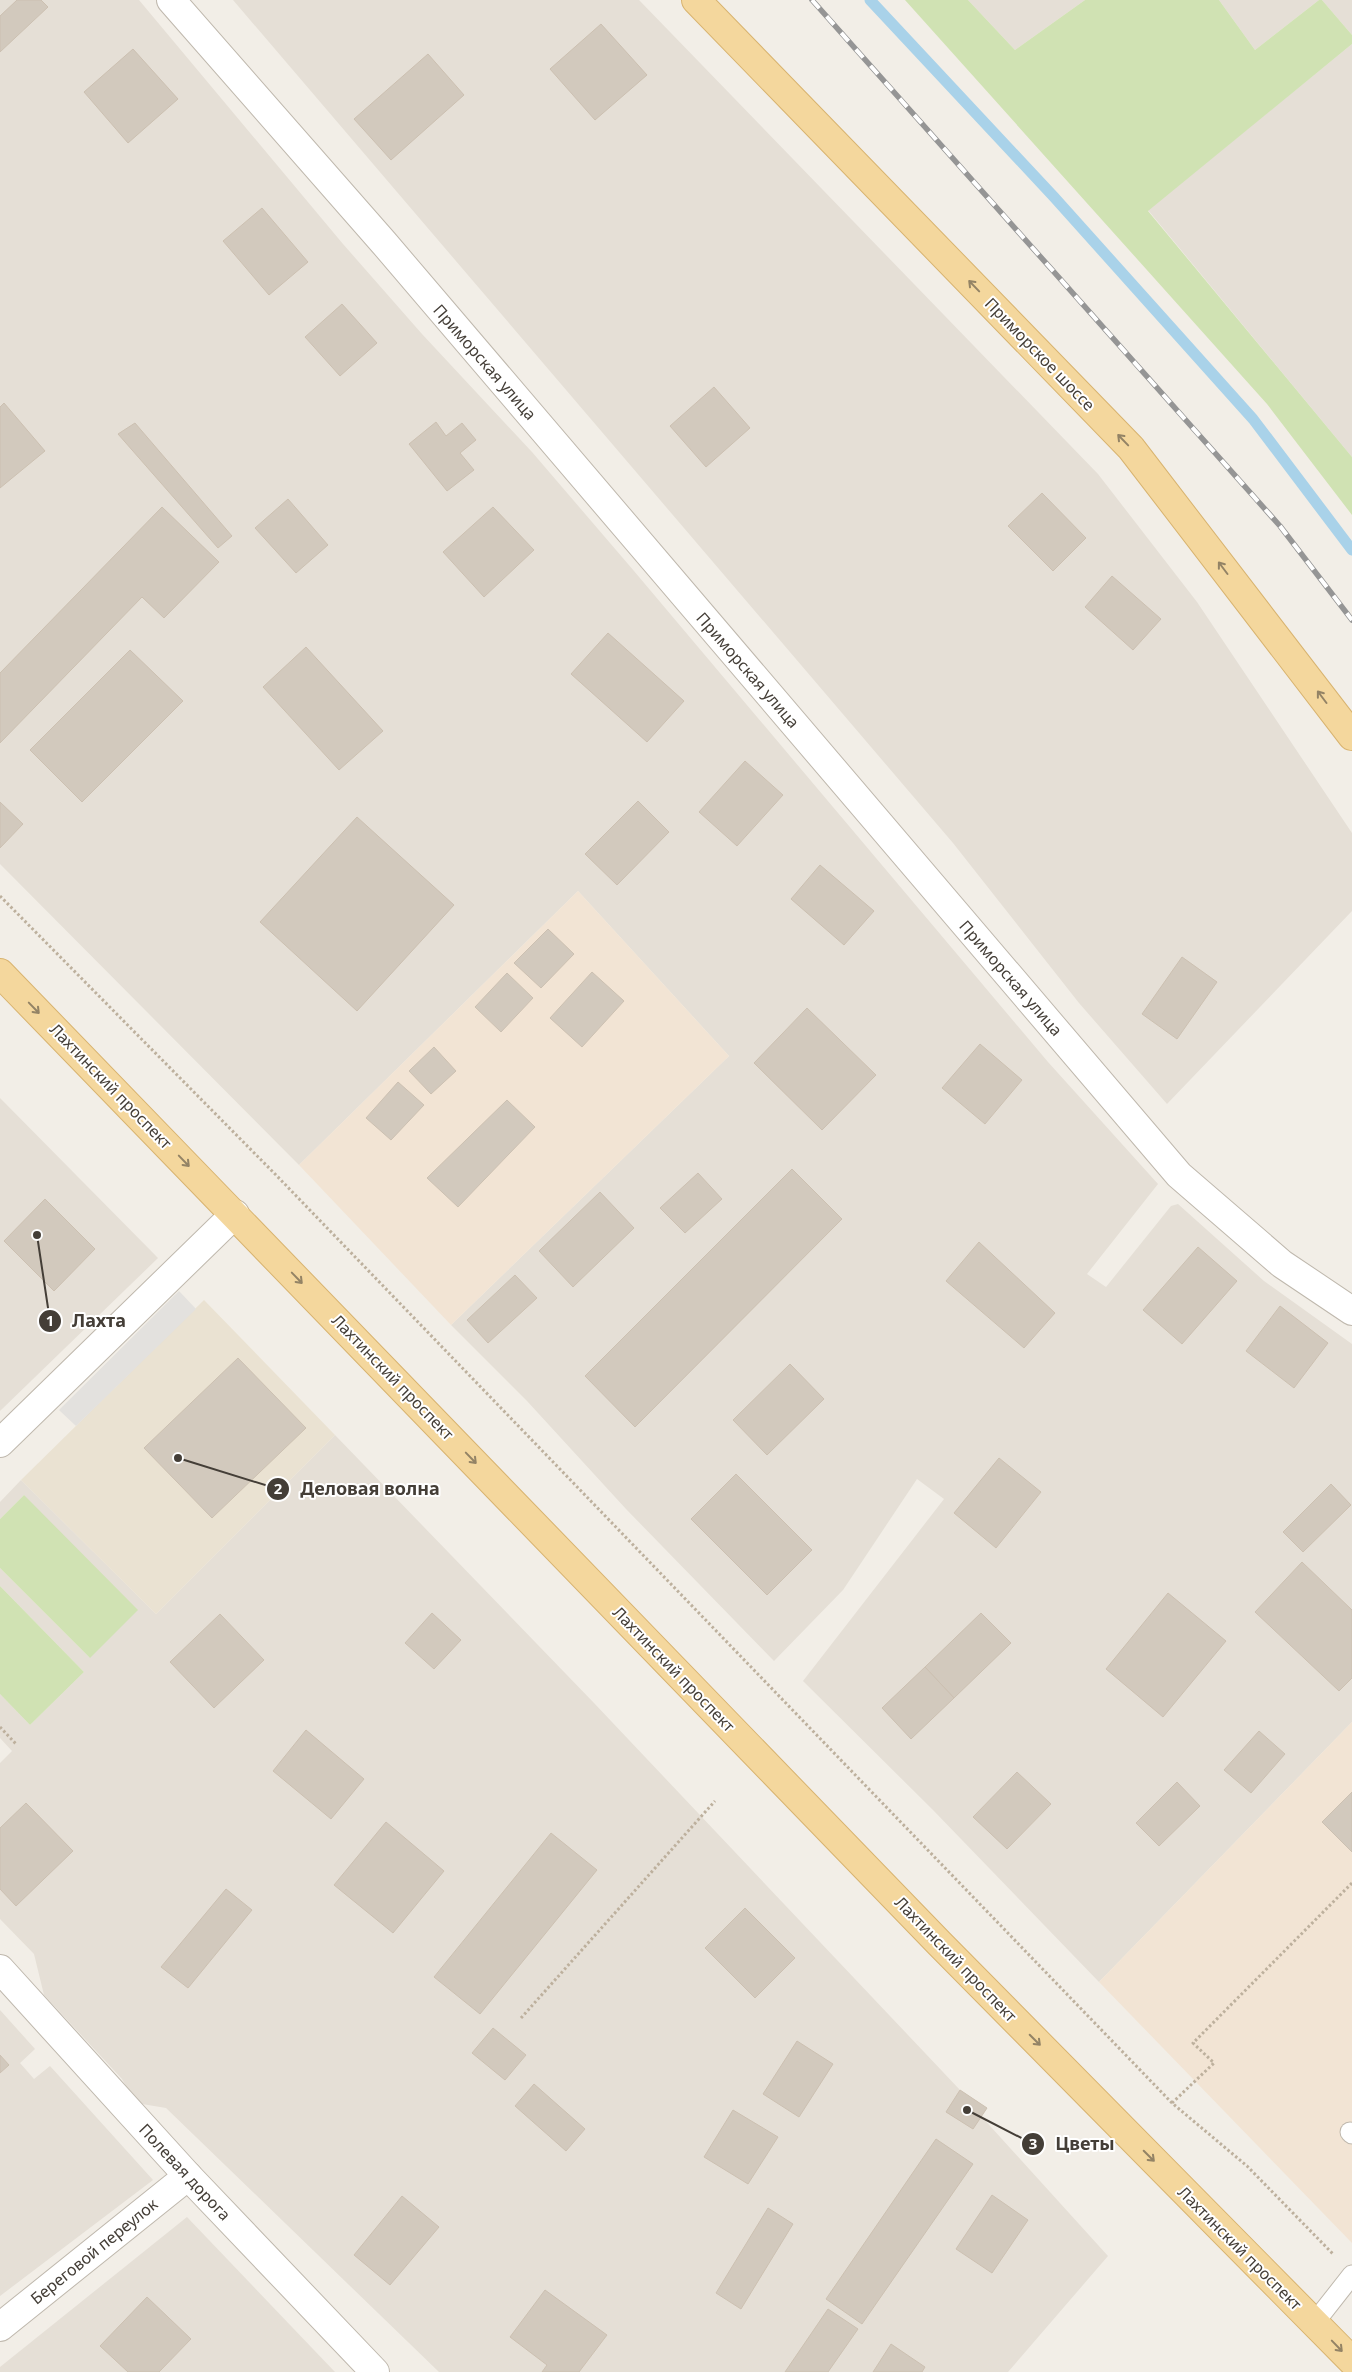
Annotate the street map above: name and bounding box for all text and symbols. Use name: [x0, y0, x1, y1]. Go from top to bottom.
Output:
one-way arrow: [968, 280, 980, 292]
street label: Приморское шоссе: [980, 293, 1100, 416]
street label: Приморская улица: [429, 299, 541, 425]
one-way arrow: [1118, 435, 1130, 447]
one-way arrow: [1218, 562, 1229, 575]
street label: Приморская улица: [692, 607, 804, 733]
one-way arrow: [1317, 691, 1328, 704]
street label: Приморская улица: [955, 915, 1067, 1041]
one-way arrow: [28, 1001, 40, 1014]
street label: Лахтинский проспект: [45, 1018, 177, 1154]
one-way arrow: [178, 1155, 190, 1168]
one-way arrow: [291, 1272, 304, 1284]
callout: Лахта: [37, 1304, 136, 1337]
text: Лахта: [72, 1308, 126, 1332]
street label: Лахтинский проспект: [327, 1309, 459, 1445]
text: 1: [46, 1310, 54, 1330]
one-way arrow: [465, 1452, 477, 1464]
callout: Деловая волна: [266, 1473, 450, 1506]
text: Деловая волна: [300, 1476, 440, 1500]
text: 2: [274, 1478, 283, 1498]
street label: Лахтинский проспект: [608, 1601, 740, 1737]
street label: Лахтинский проспект: [890, 1891, 1022, 2027]
one-way arrow: [1029, 2034, 1041, 2046]
street label: Полевая дорога: [134, 2119, 236, 2225]
callout: Цветы: [1021, 2127, 1125, 2160]
text: Цветы: [1055, 2131, 1115, 2155]
text: 3: [1029, 2133, 1037, 2153]
one-way arrow: [1143, 2149, 1155, 2162]
street label: Лахтинский проспект: [1173, 2181, 1307, 2315]
street label: Береговой переулок: [26, 2193, 162, 2309]
one-way arrow: [1331, 2339, 1343, 2352]

